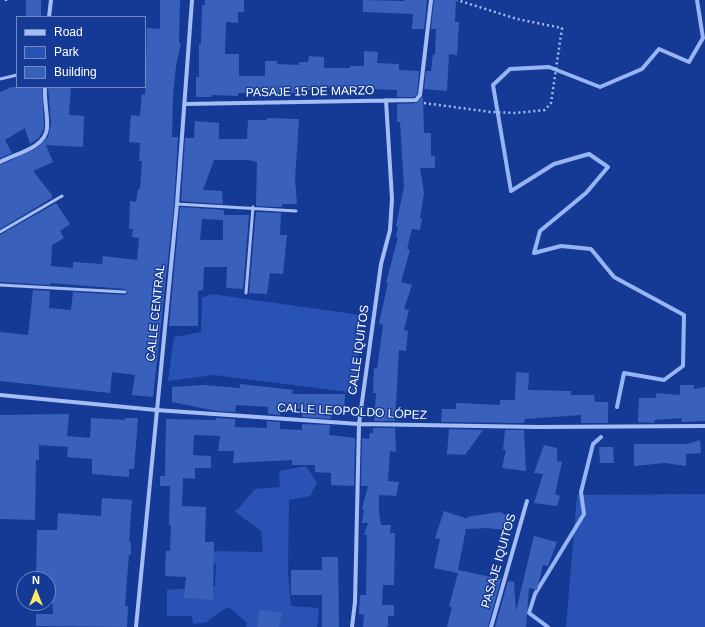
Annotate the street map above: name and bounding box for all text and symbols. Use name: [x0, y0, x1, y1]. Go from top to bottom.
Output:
legend: [16, 16, 146, 88]
text: Road: [54, 25, 83, 39]
text: Park: [54, 45, 79, 59]
text: Building: [54, 65, 97, 79]
street label: PASAJE 15 DE MARZO: [246, 84, 374, 100]
street label: CALLE CENTRAL: [144, 264, 168, 362]
street label: CALLE IQUITOS: [346, 304, 372, 396]
street label: CALLE LEOPOLDO LÓPEZ: [277, 401, 427, 423]
street label: PASAJE IQUITOS: [479, 512, 519, 610]
north arrow: [16, 571, 56, 611]
text: N: [32, 574, 40, 586]

